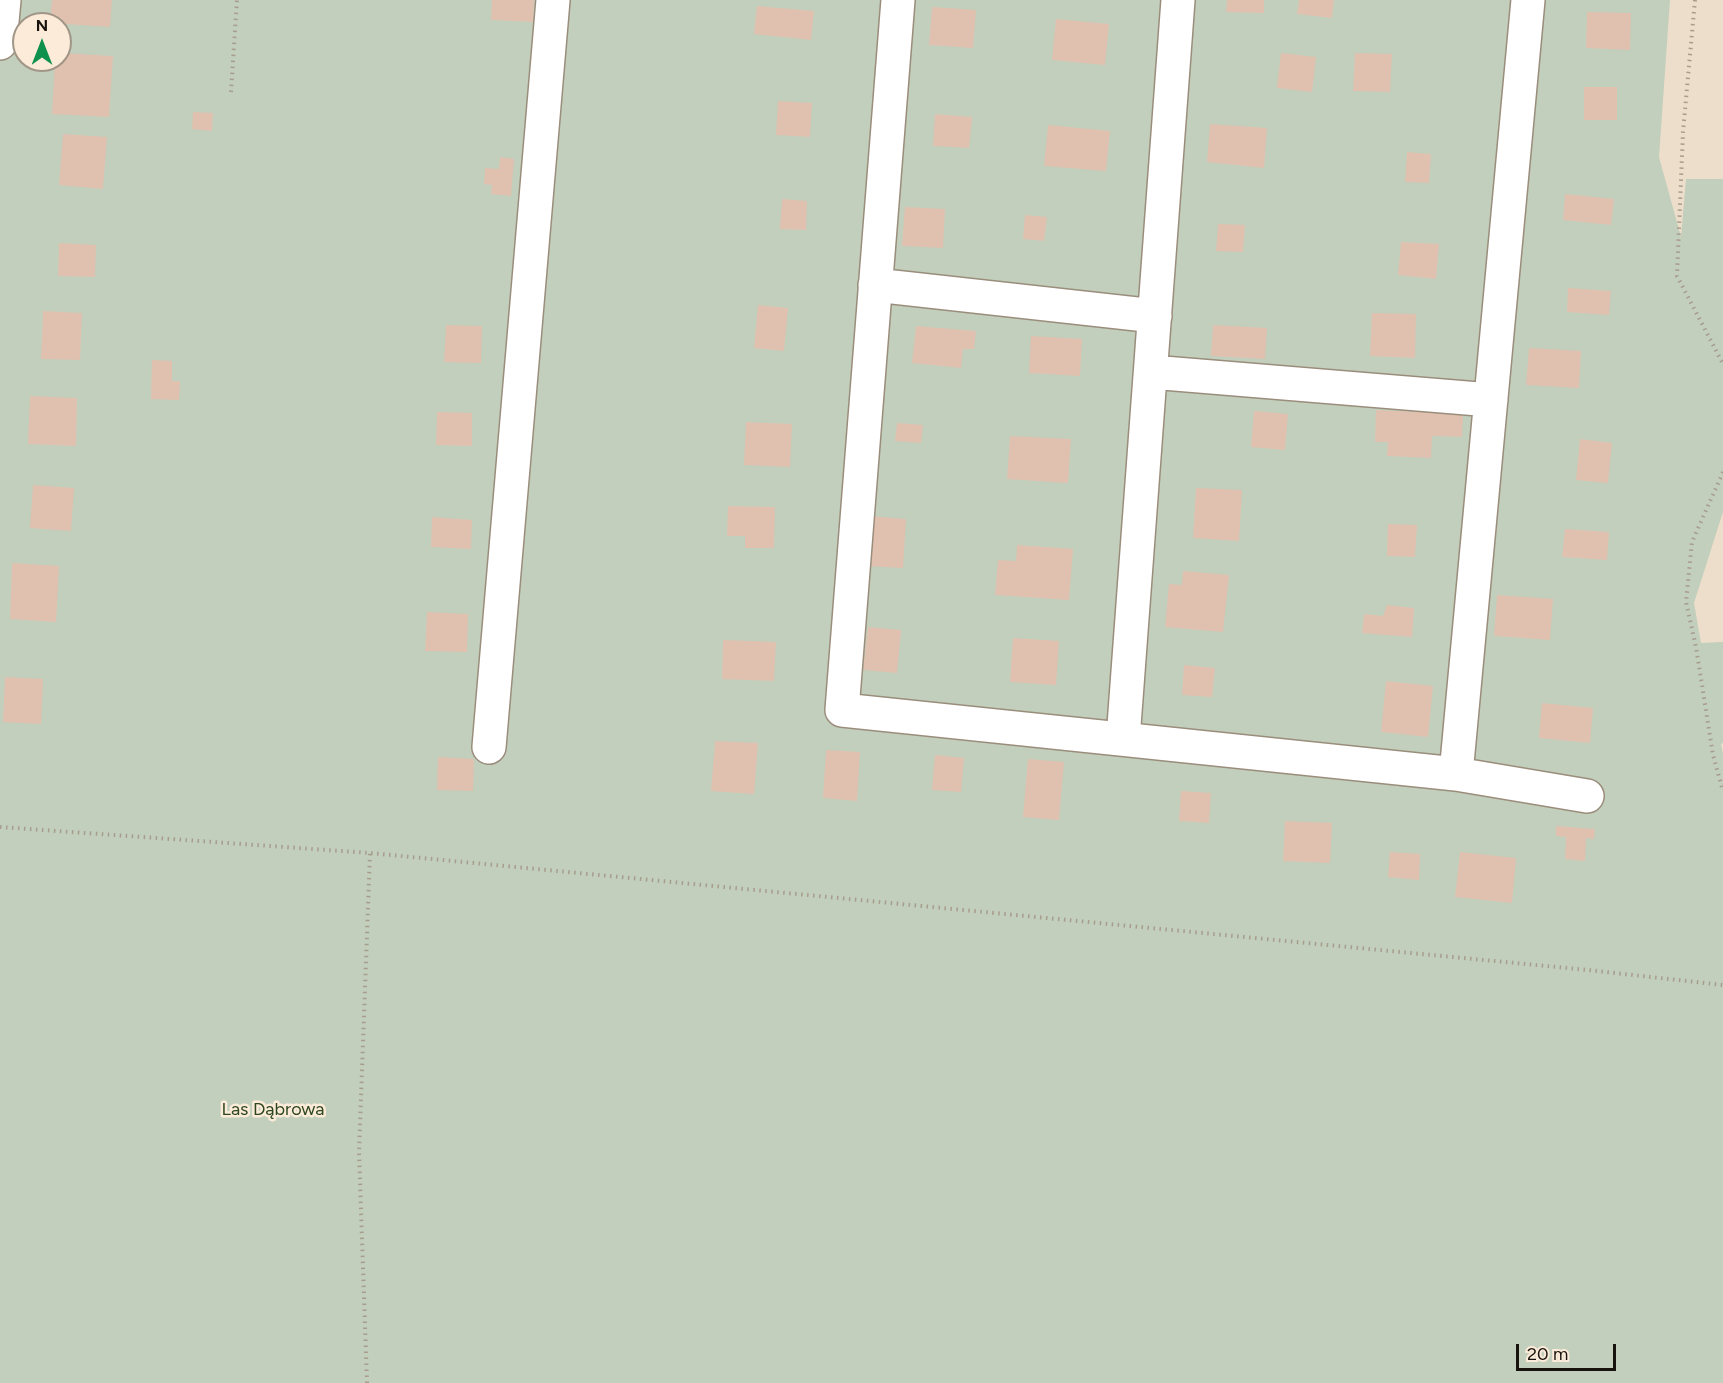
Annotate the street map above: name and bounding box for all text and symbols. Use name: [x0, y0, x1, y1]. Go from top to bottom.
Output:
north arrow: [12, 12, 72, 72]
text: N: [36, 16, 48, 35]
park label: Las Dąbrowa: [222, 1099, 324, 1121]
scale bar: [1519, 1332, 1620, 1370]
text: 20 m: [1527, 1343, 1568, 1365]

